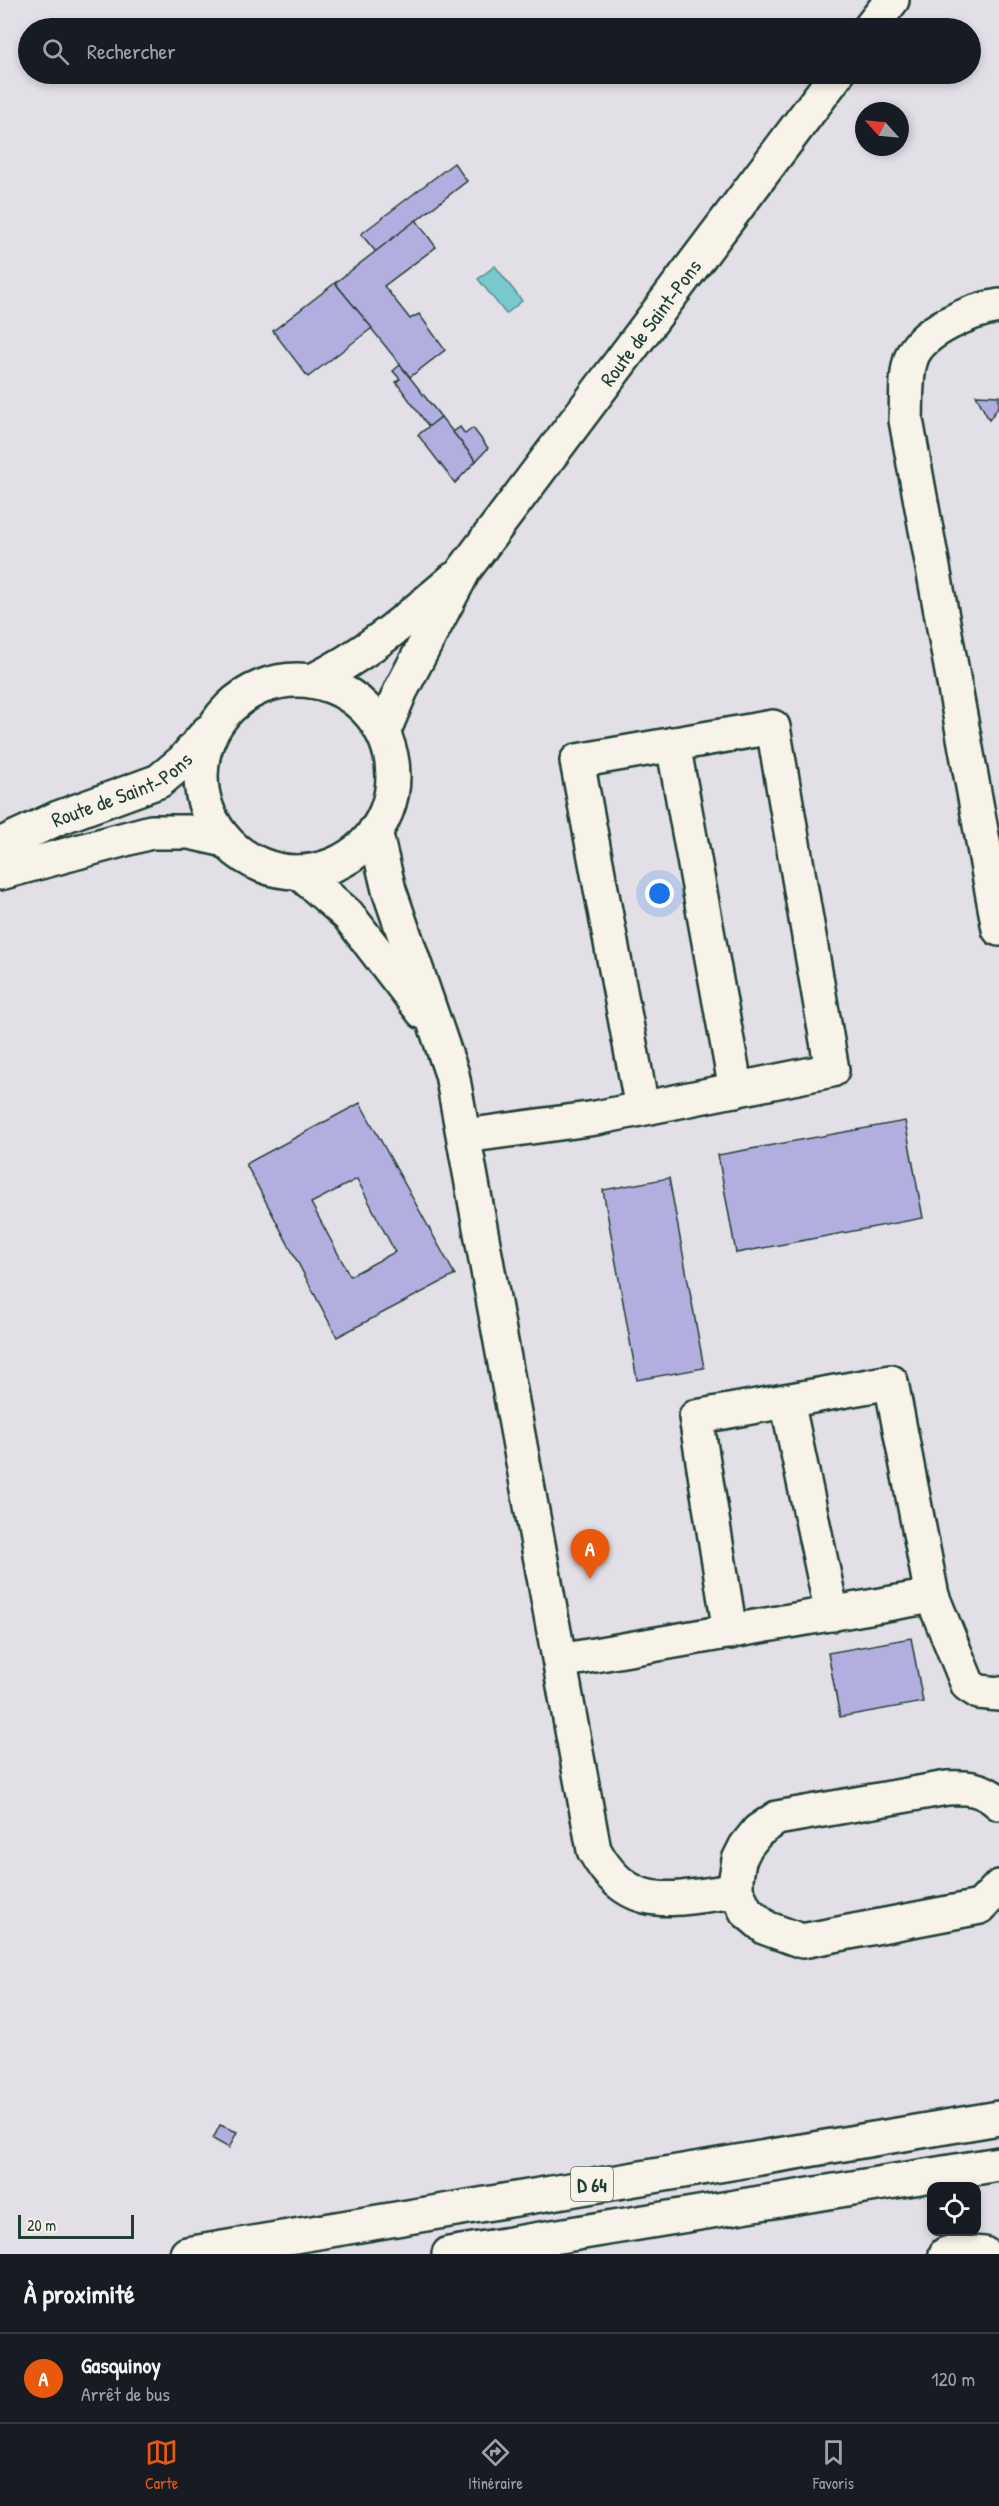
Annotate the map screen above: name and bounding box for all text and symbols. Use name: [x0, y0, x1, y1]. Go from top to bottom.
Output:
search box: [18, 18, 981, 84]
icon: search: [39, 35, 72, 68]
text: Rechercher: [87, 36, 176, 66]
north arrow: [855, 102, 909, 156]
street label: Route de Saint-Pons: [593, 253, 708, 392]
street label: Route de Saint-Pons: [46, 746, 199, 834]
your location: [645, 879, 674, 908]
pin: A: [570, 1530, 610, 1579]
road number: D 64: [571, 2167, 613, 2201]
map controls: [927, 2182, 981, 2236]
button: locate: [927, 2182, 981, 2236]
scale bar: [18, 2212, 134, 2240]
text: 20 m: [27, 2214, 56, 2236]
text: À proximité: [24, 2276, 135, 2311]
text: Gasquinoy: [81, 2350, 161, 2380]
text: A: [39, 2365, 48, 2392]
text: 120 m: [931, 2365, 975, 2392]
text: Arrêt de bus: [81, 2380, 170, 2407]
tab: Carte: [145, 2436, 178, 2494]
tab: Itinéraire: [468, 2436, 523, 2494]
tab: Favoris: [813, 2436, 854, 2494]

